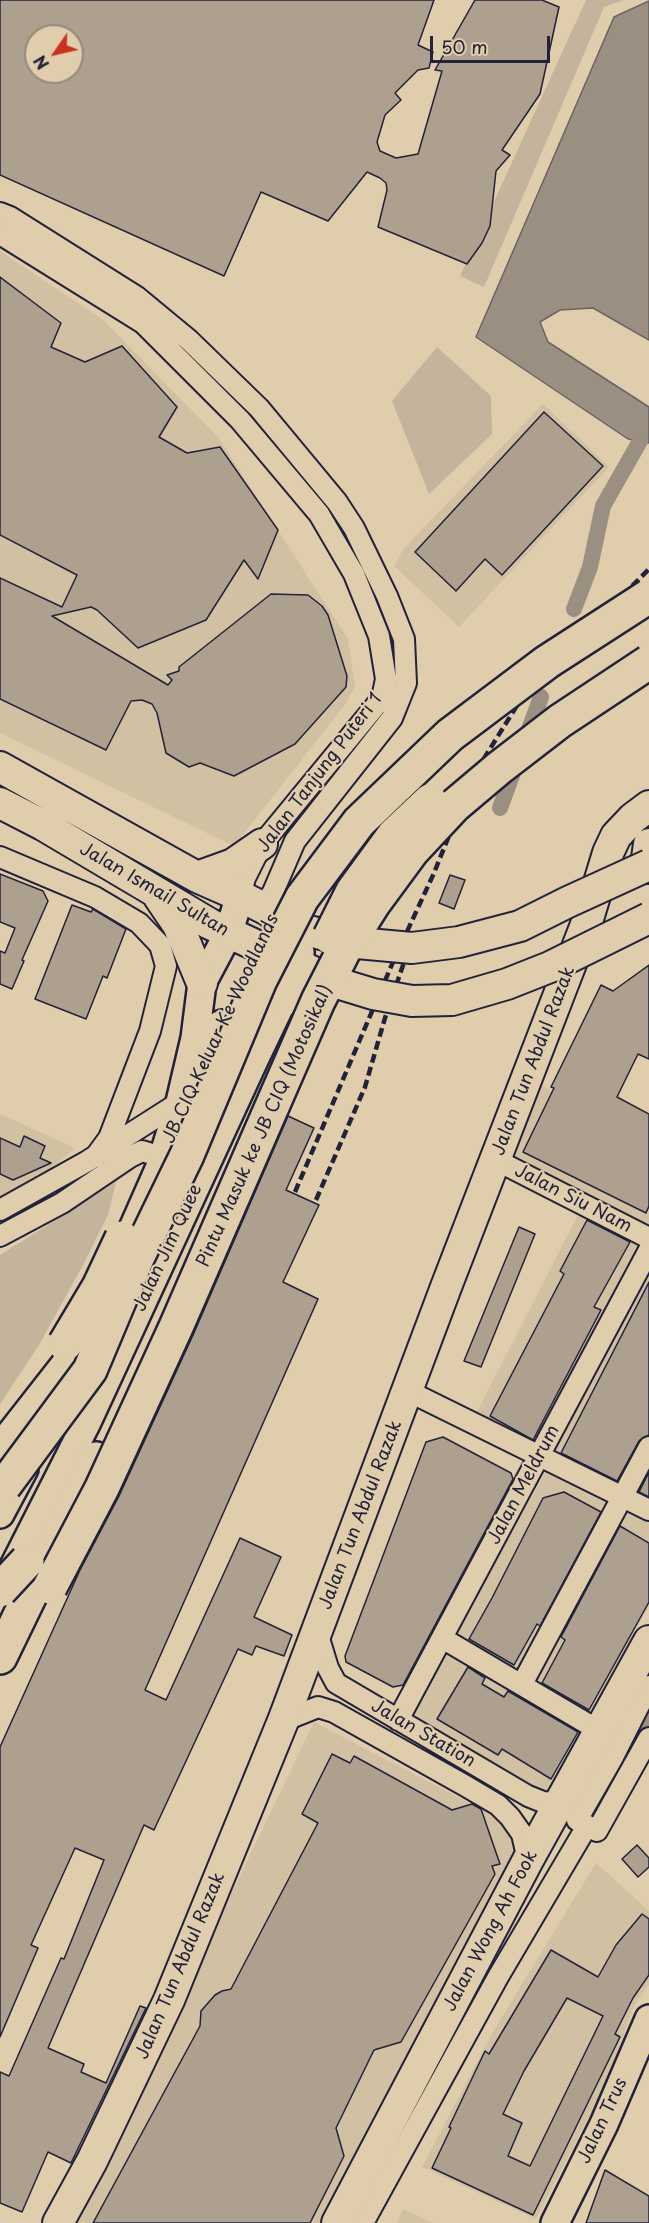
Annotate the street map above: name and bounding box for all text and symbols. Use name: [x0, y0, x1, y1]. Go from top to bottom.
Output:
north arrow: [24, 24, 84, 84]
scale bar: [433, 24, 553, 62]
text: 50 m: [441, 33, 488, 60]
text: N: [27, 51, 54, 75]
street label: Jalan Tanjung Puteri 1: [253, 689, 387, 857]
street label: Jalan Ismail Sultan: [76, 838, 232, 942]
street label: JB CIQ Keluar Ke Woodlands: [158, 911, 284, 1147]
street label: Jalan Tun Abdul Razak: [488, 963, 580, 1159]
street label: Pintu Masuk ke JB CIQ (Motosikal): [193, 982, 337, 1270]
street label: Jalan Siu Nam: [511, 1160, 635, 1238]
street label: Jalan Jim Quee: [129, 1181, 207, 1315]
street label: Jalan Tun Abdul Razak: [315, 1417, 407, 1613]
street label: Jalan Meldrum: [483, 1422, 565, 1548]
street label: Jalan Station: [367, 1695, 479, 1773]
street label: Jalan Wong Ah Fook: [439, 1847, 543, 2015]
street label: Jalan Tun Abdul Razak: [132, 1869, 230, 2063]
street label: Jalan Trus: [574, 2075, 632, 2167]

